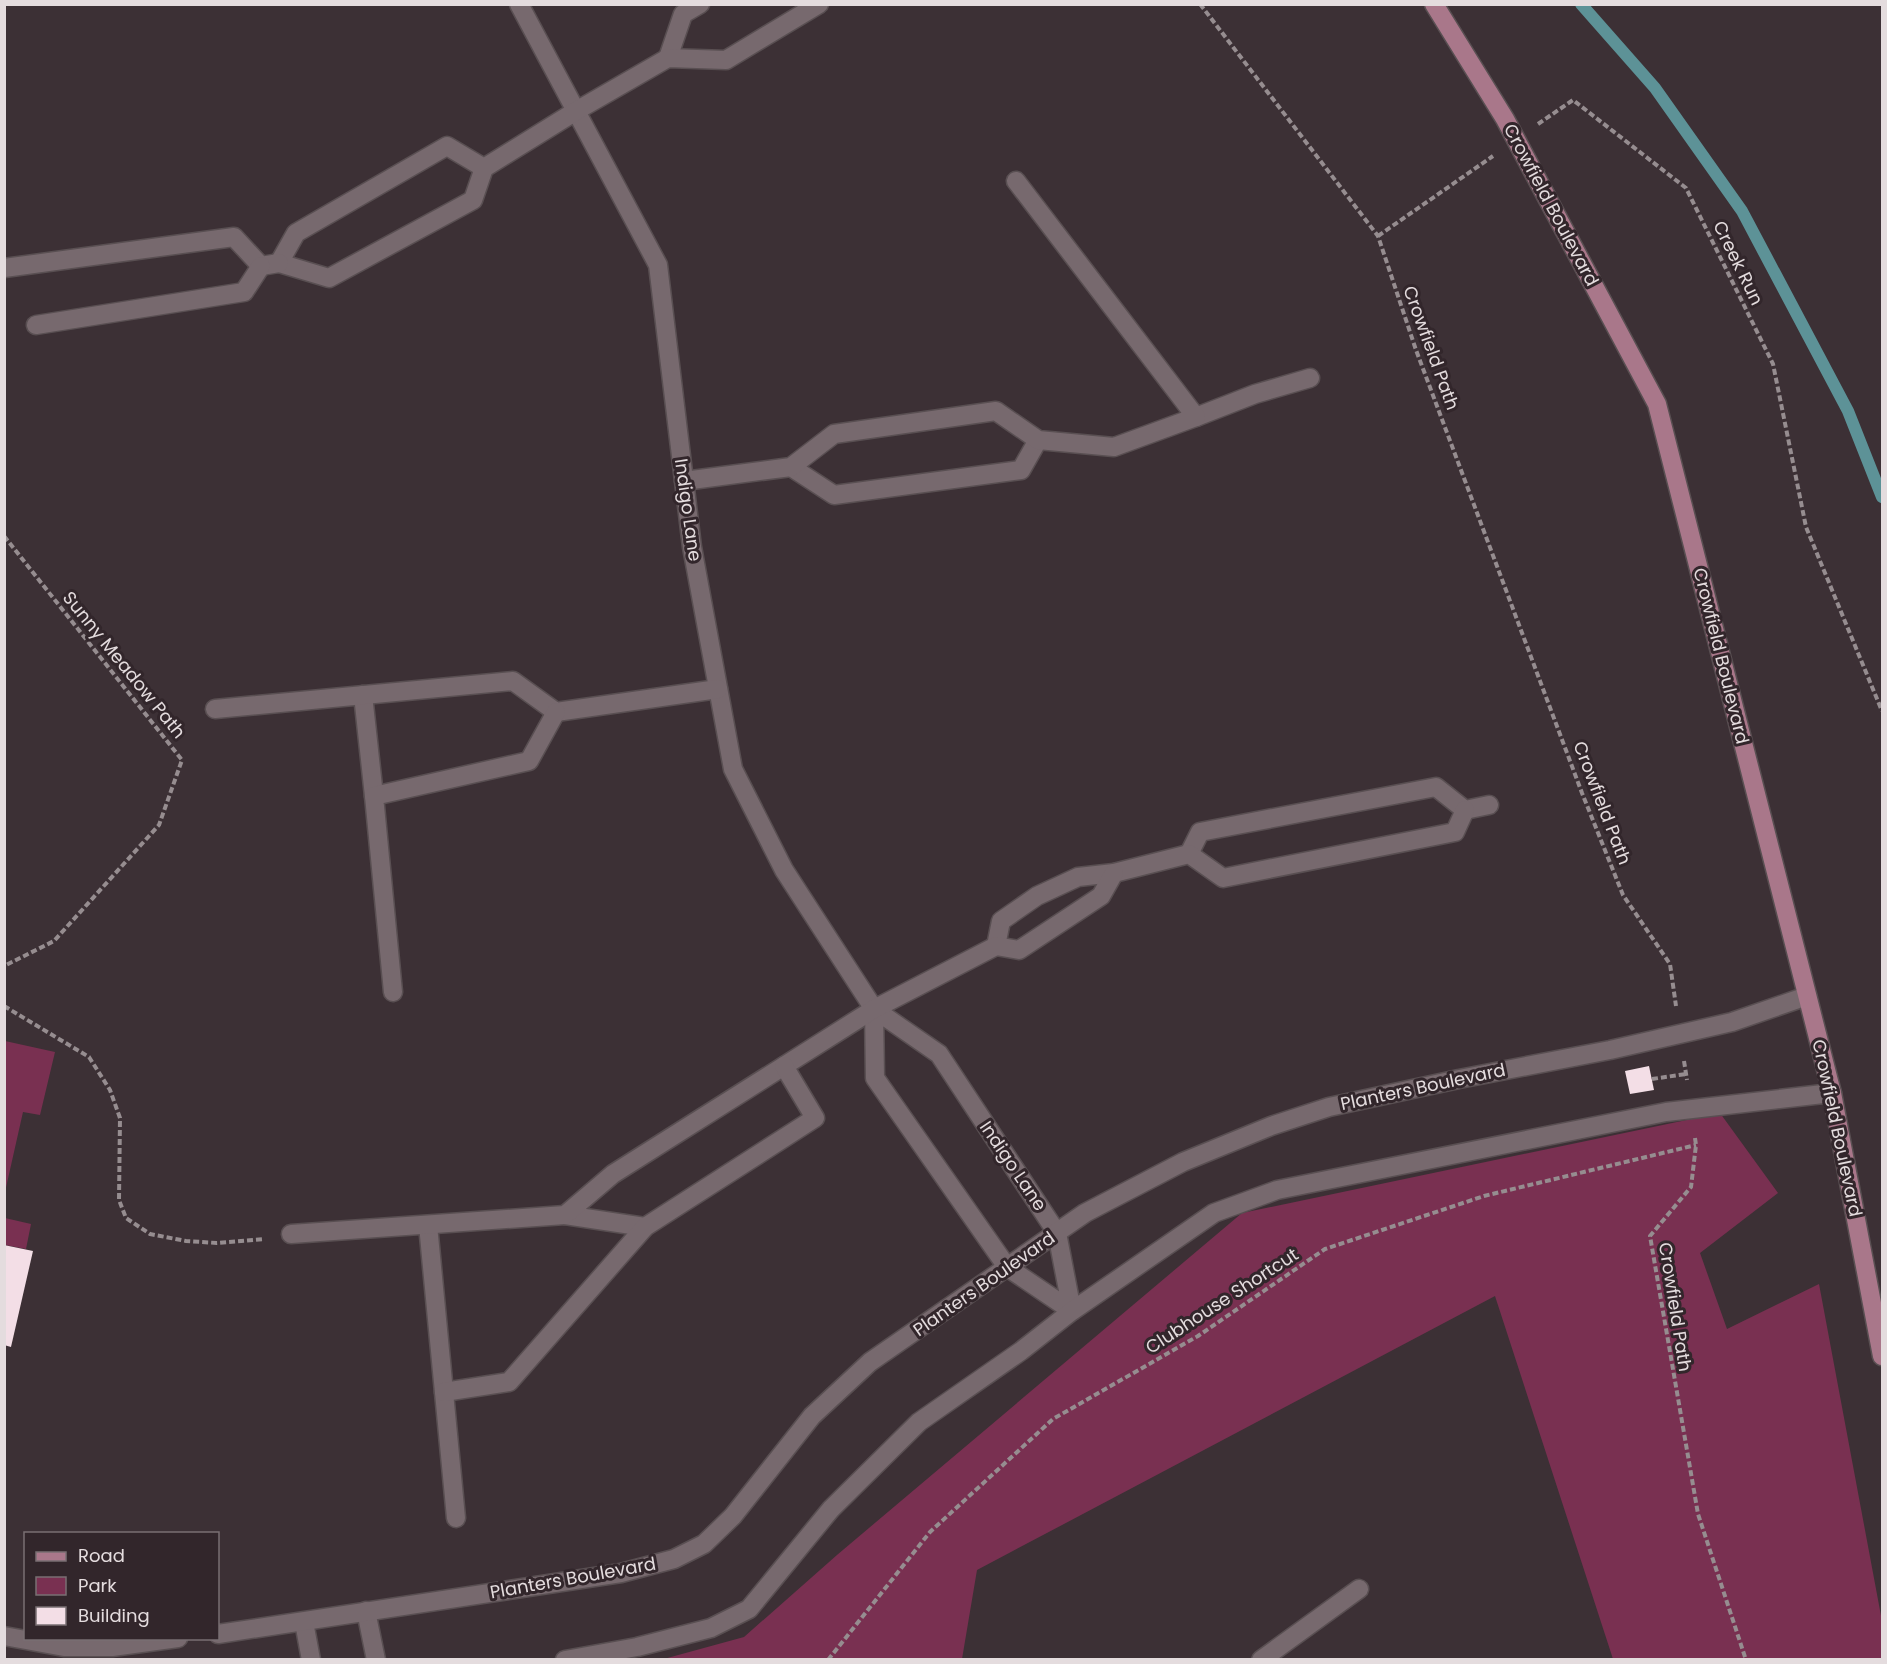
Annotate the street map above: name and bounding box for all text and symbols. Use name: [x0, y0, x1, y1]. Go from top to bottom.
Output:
street label: Crowfield Boulevard: [1498, 119, 1605, 290]
street label: Creek Run: [1707, 216, 1770, 309]
street label: Crowfield Path: [1397, 282, 1466, 413]
street label: Indigo Lane: [669, 457, 708, 563]
street label: Crowfield Boulevard: [1688, 565, 1755, 747]
street label: Sunny Meadow Path: [57, 586, 192, 744]
street label: Crowfield Path: [1567, 737, 1638, 868]
street label: Crowfield Boulevard: [1806, 1037, 1868, 1219]
street label: Planters Boulevard: [1338, 1057, 1508, 1116]
street label: Indigo Lane: [974, 1116, 1053, 1216]
street label: Planters Boulevard: [908, 1225, 1060, 1342]
street label: Crowfield Path: [1653, 1241, 1698, 1373]
street label: Clubhouse Shortcut: [1140, 1242, 1303, 1359]
legend: [24, 1532, 219, 1640]
text: Road: [78, 1543, 125, 1568]
street label: Planters Boulevard: [488, 1551, 658, 1604]
text: Park: [78, 1573, 117, 1598]
text: Building: [78, 1603, 150, 1628]

